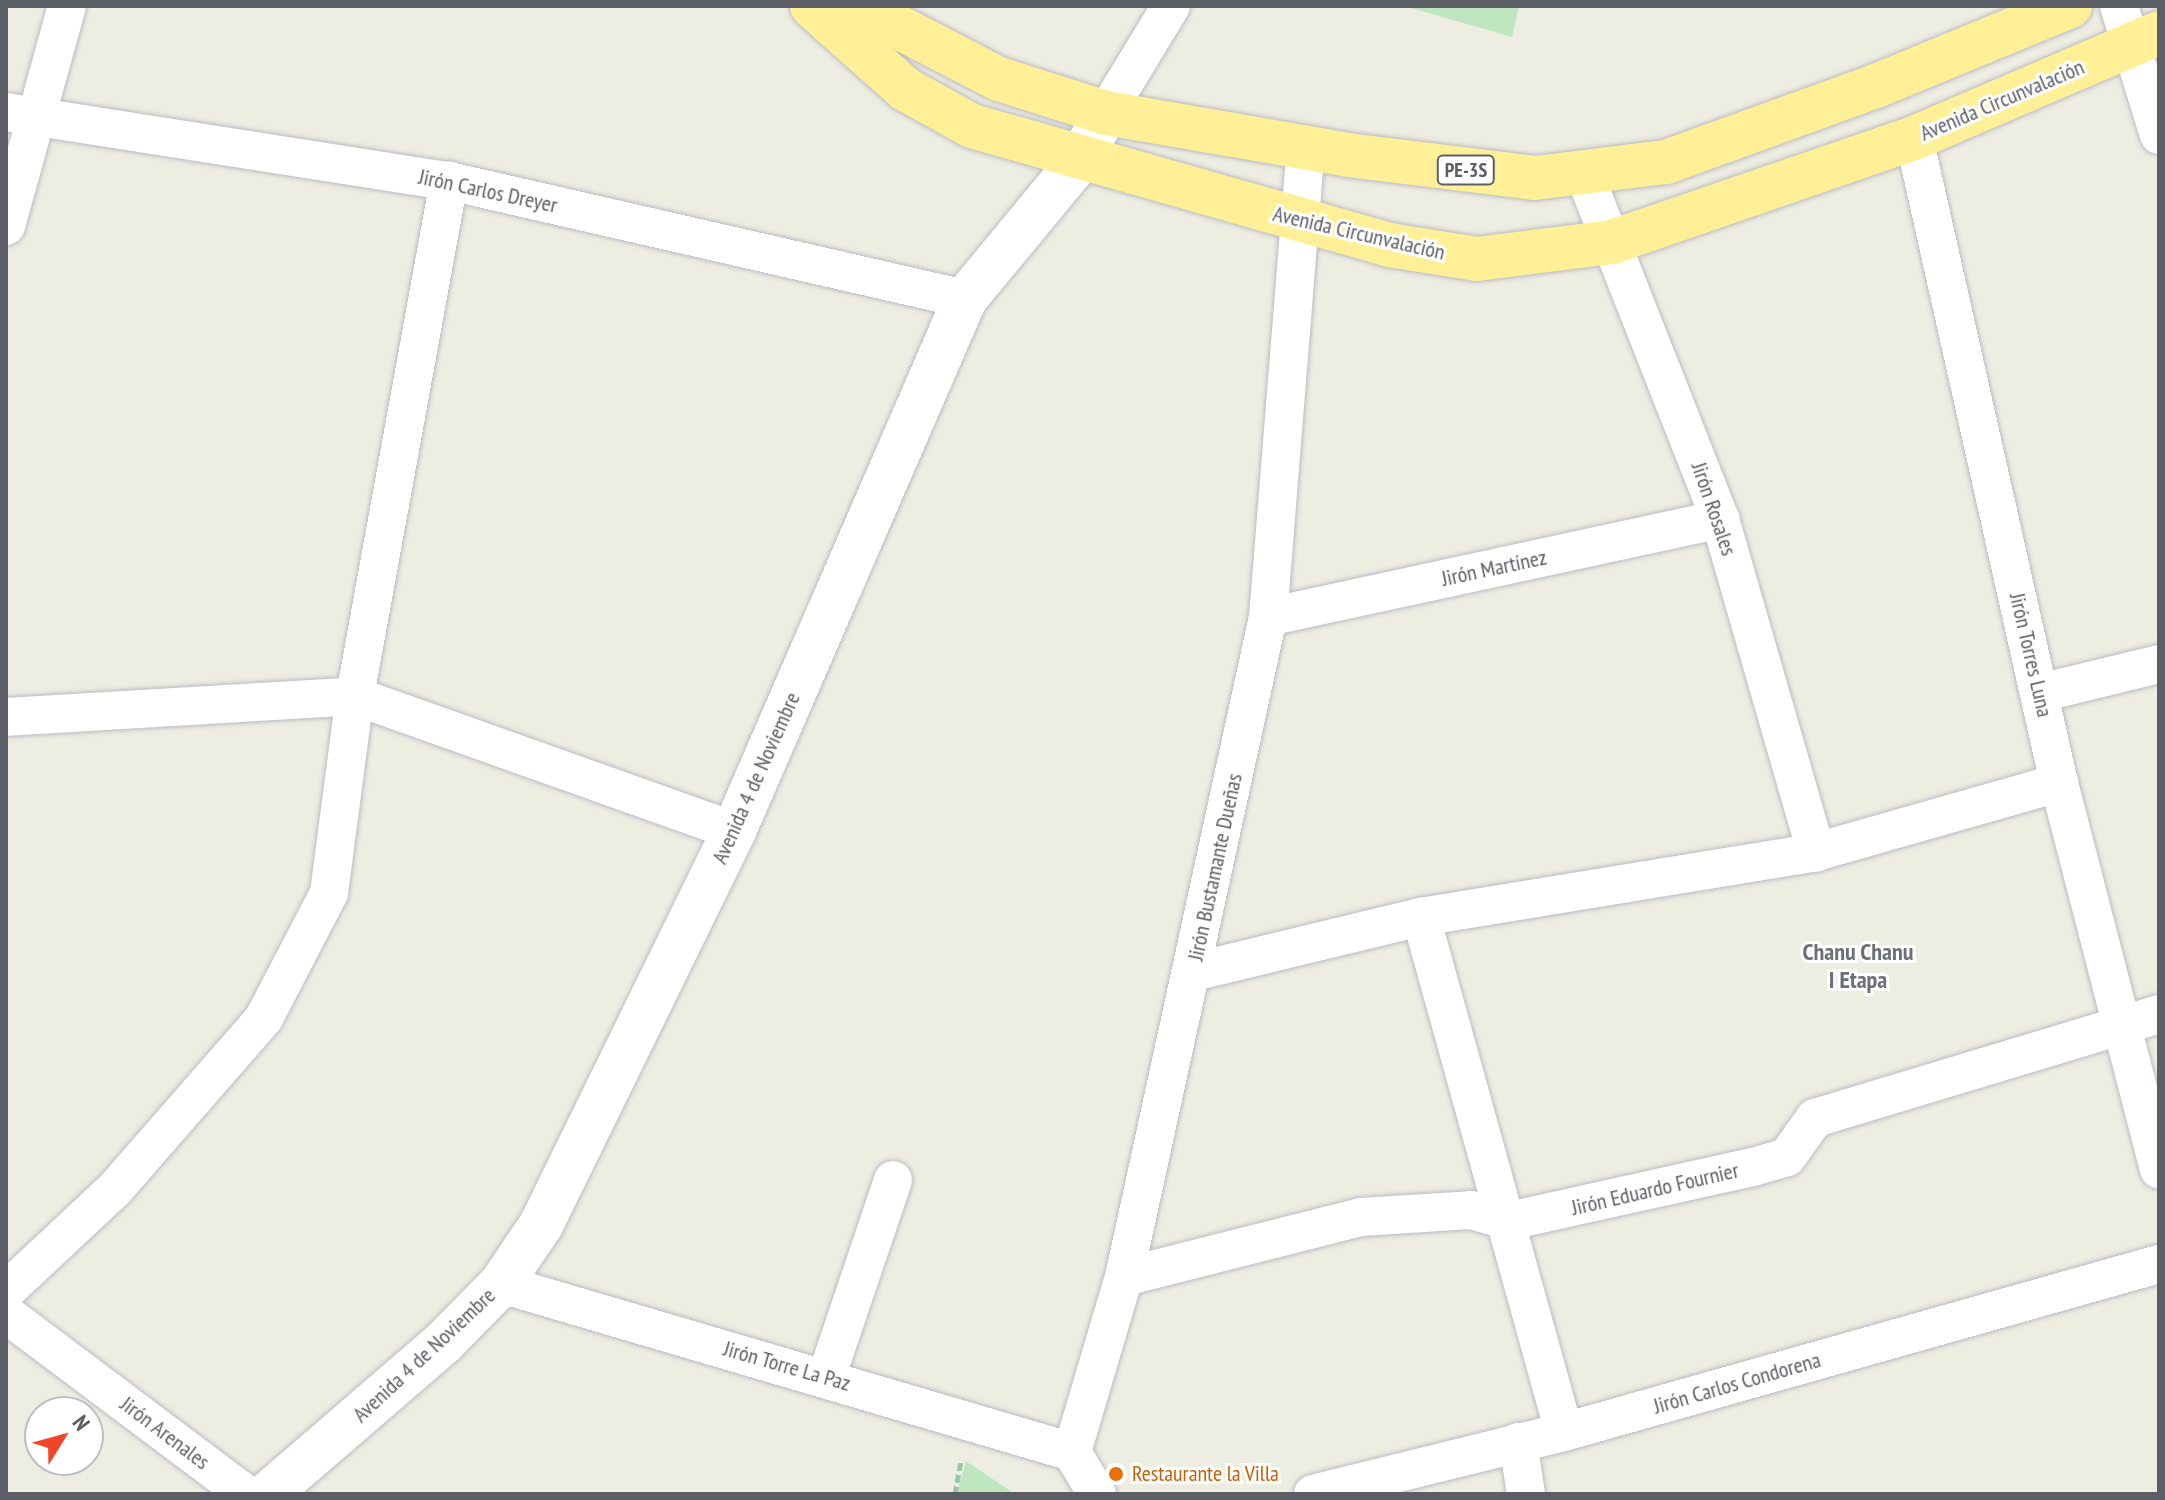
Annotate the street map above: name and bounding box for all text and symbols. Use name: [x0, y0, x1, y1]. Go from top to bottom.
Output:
street label: Avenida Circunvalación: [1916, 54, 2088, 146]
road number: PE-3S: [1436, 154, 1496, 186]
street label: Jirón Carlos Dreyer: [416, 163, 560, 219]
street label: Avenida Circunvalación: [1270, 200, 1448, 266]
street label: Jirón Rosales: [1686, 459, 1742, 559]
street label: Jirón Martínez: [1439, 544, 1549, 592]
street label: Jirón Torres Luna: [2004, 590, 2058, 720]
street label: Avenida 4 de Noviembre: [706, 688, 806, 868]
street label: Jirón Bustamante Dueñas: [1182, 771, 1248, 963]
district label: Chanu Chanu I Etapa: [1802, 938, 1914, 994]
street label: Jirón Eduardo Fournier: [1569, 1157, 1741, 1221]
street label: Avenida 4 de Noviembre: [347, 1282, 501, 1428]
street label: Jirón Torre La Paz: [720, 1335, 854, 1397]
street label: Jirón Carlos Condorena: [1650, 1347, 1824, 1419]
street label: Jirón Arenales: [115, 1391, 215, 1475]
north arrow: [24, 1396, 104, 1476]
text: N: [67, 1410, 96, 1436]
place label: Restaurante la Villa: [1132, 1461, 1279, 1487]
marker: Restaurante la Villa: [1107, 1465, 1125, 1483]

